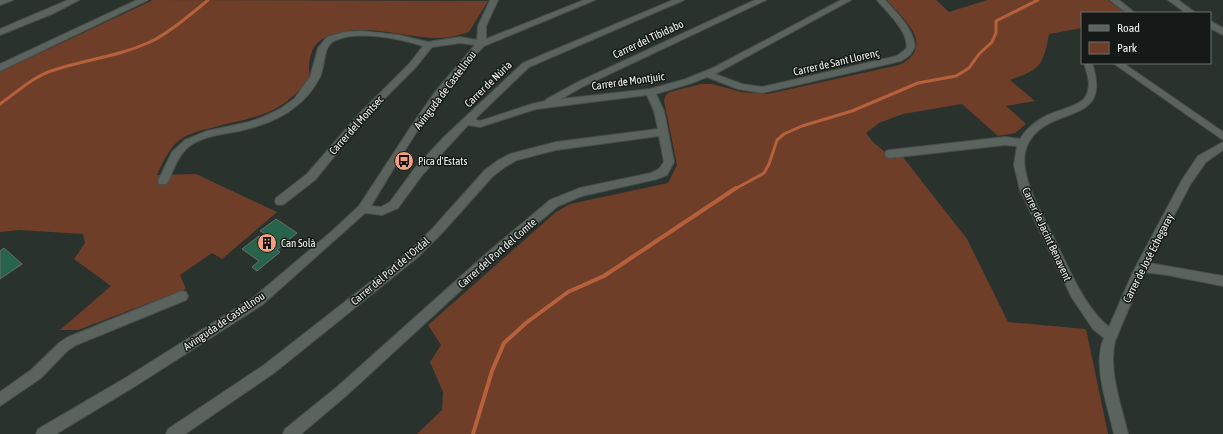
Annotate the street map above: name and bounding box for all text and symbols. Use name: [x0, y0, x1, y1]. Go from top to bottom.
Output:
legend: [1081, 12, 1211, 64]
street label: Carrer del Tibidabo: [611, 17, 685, 61]
text: Road: [1117, 21, 1140, 35]
text: Park: [1117, 41, 1138, 55]
street label: Carrer de Sant Llorenç: [792, 46, 881, 78]
street label: Avinguda de Castellnou: [412, 48, 478, 132]
street label: Carrer de Núria: [462, 59, 514, 109]
street label: Carrer de Montjuic: [591, 70, 666, 92]
street label: Carrer del Montsec: [326, 92, 386, 157]
bus stop icon: Pica d'Estats: [393, 150, 415, 172]
place label: Pica d'Estats: [418, 155, 467, 167]
street label: Carrer de Jacint Benavent: [1020, 185, 1074, 283]
street label: Carrer de José Echegaray: [1120, 211, 1176, 305]
street label: Carrer del Port del Comte: [455, 216, 539, 290]
building icon: Can Solà: [256, 232, 278, 254]
street label: Carrer del Port de l'Ordal: [348, 235, 432, 307]
place label: Can Solà: [281, 237, 316, 249]
street label: Avinguda de Castellnou: [181, 289, 267, 353]

